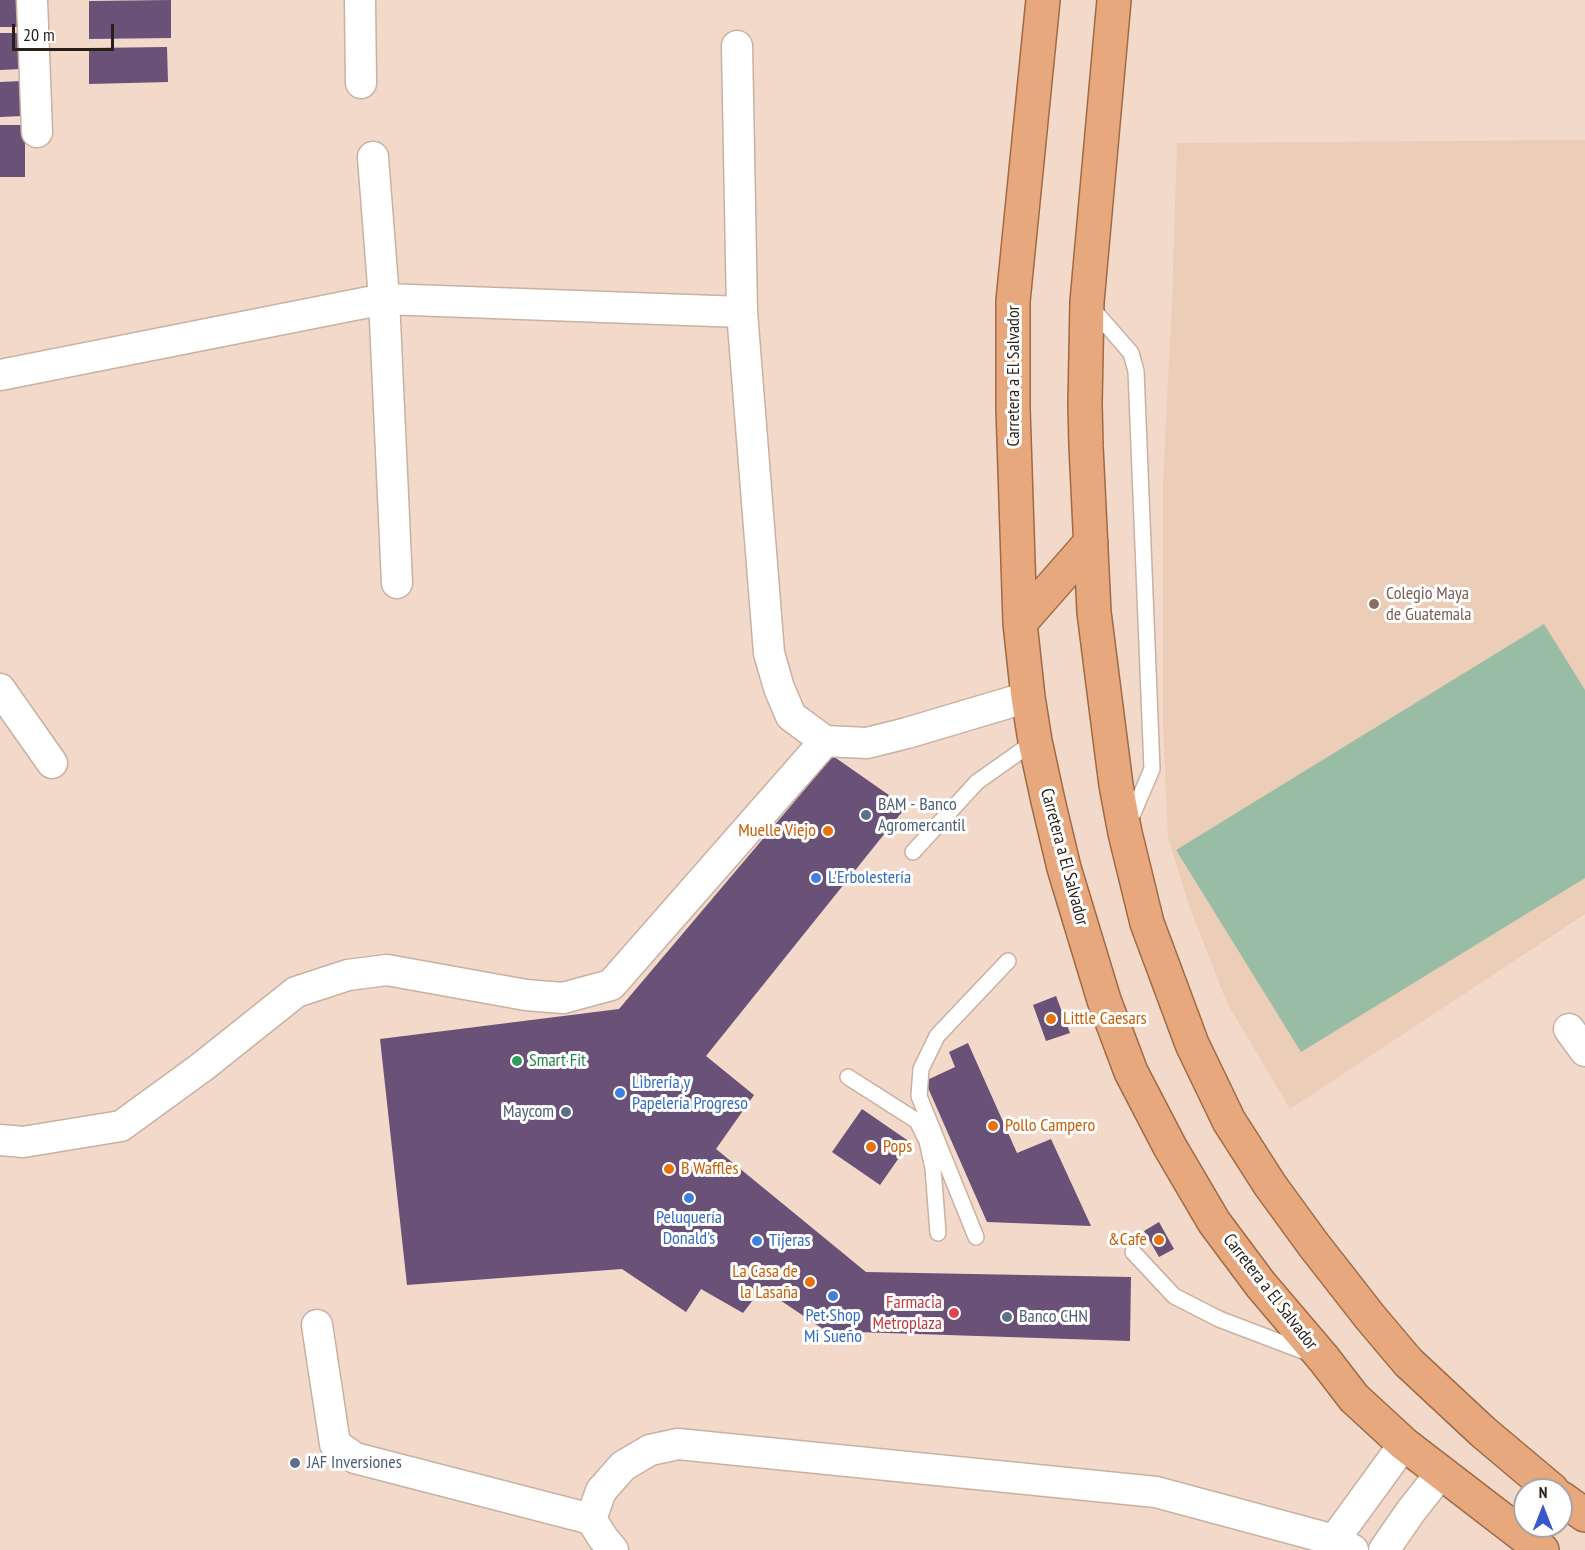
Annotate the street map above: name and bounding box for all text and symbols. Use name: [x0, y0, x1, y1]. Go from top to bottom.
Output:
scale bar: [15, 12, 117, 50]
text: 20 m: [23, 23, 55, 46]
street label: Carretera a El Salvador: [1003, 305, 1025, 447]
place label: Colegio Maya de Guatemala: [1386, 583, 1471, 626]
marker: Colegio Maya de Guatemala: [1367, 597, 1381, 611]
street label: Carretera a El Salvador: [1035, 786, 1093, 928]
place label: BAM - Banco Agromercantil: [878, 794, 965, 836]
marker: BAM - Banco Agromercantil: [859, 808, 873, 822]
place label: Muelle Viejo: [738, 820, 816, 842]
marker: Muelle Viejo: [821, 824, 835, 838]
place label: L'Erbolestería: [828, 867, 911, 889]
marker: L'Erbolestería: [809, 871, 823, 885]
place label: Little Caesars: [1063, 1008, 1147, 1030]
marker: Little Caesars: [1044, 1012, 1058, 1026]
place label: Smart Fit: [529, 1050, 586, 1072]
marker: Smart Fit: [510, 1054, 524, 1068]
place label: Librería y Papelería Progreso: [632, 1072, 748, 1114]
marker: Librería y Papelería Progreso: [613, 1086, 627, 1100]
place label: Maycom: [503, 1101, 554, 1123]
marker: Maycom: [559, 1105, 573, 1119]
place label: Pollo Campero: [1005, 1115, 1095, 1137]
marker: Pollo Campero: [986, 1119, 1000, 1133]
place label: Pops: [883, 1136, 912, 1158]
marker: Pops: [864, 1140, 878, 1154]
place label: B Waffles: [681, 1158, 739, 1180]
marker: B Waffles: [662, 1162, 676, 1176]
marker: Peluquería Donald's: [682, 1191, 696, 1205]
place label: Peluquería Donald's: [656, 1207, 722, 1250]
place label: &Cafe: [1108, 1229, 1147, 1251]
place label: Tijeras: [769, 1230, 810, 1252]
street label: Carretera a El Salvador: [1218, 1230, 1322, 1354]
marker: &Cafe: [1152, 1233, 1166, 1247]
marker: Tijeras: [750, 1234, 764, 1248]
place label: La Casa de la Lasaña: [732, 1261, 798, 1304]
marker: La Casa de la Lasaña: [803, 1275, 817, 1289]
marker: Pet Shop Mi Sueño: [826, 1289, 840, 1303]
place label: Farmacia Metroplaza: [873, 1292, 942, 1334]
place label: Pet Shop Mi Sueño: [804, 1305, 862, 1348]
marker: Farmacia Metroplaza: [947, 1306, 961, 1320]
place label: Banco CHN: [1019, 1306, 1088, 1328]
marker: Banco CHN: [1000, 1310, 1014, 1324]
place label: JAF Inversiones: [307, 1452, 402, 1474]
marker: JAF Inversiones: [288, 1456, 302, 1470]
north arrow: [1513, 1478, 1573, 1538]
text: N: [1539, 1482, 1547, 1502]

